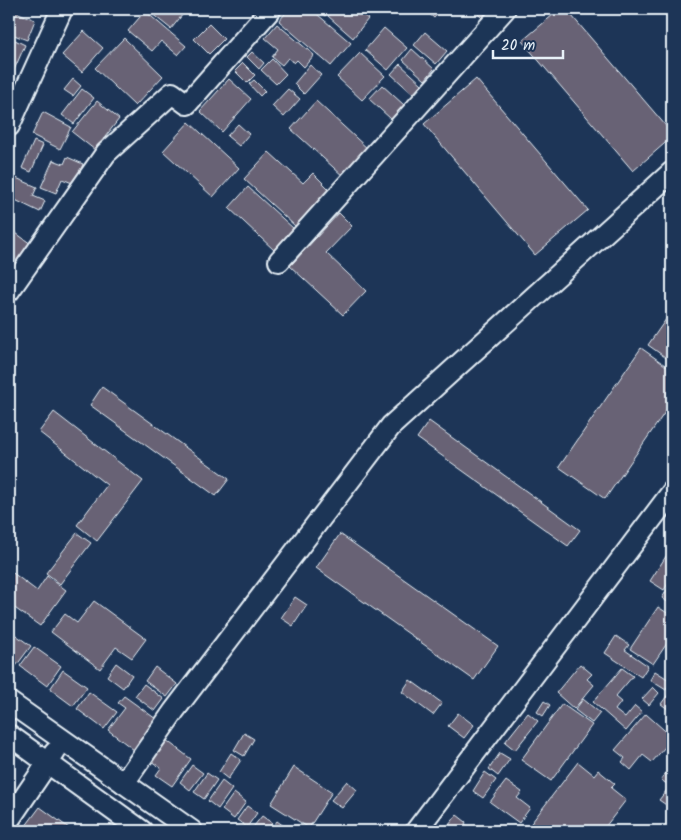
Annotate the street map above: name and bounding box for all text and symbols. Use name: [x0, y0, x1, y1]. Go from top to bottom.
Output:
scale bar: [493, 28, 564, 60]
text: 20 m: [501, 34, 535, 58]

